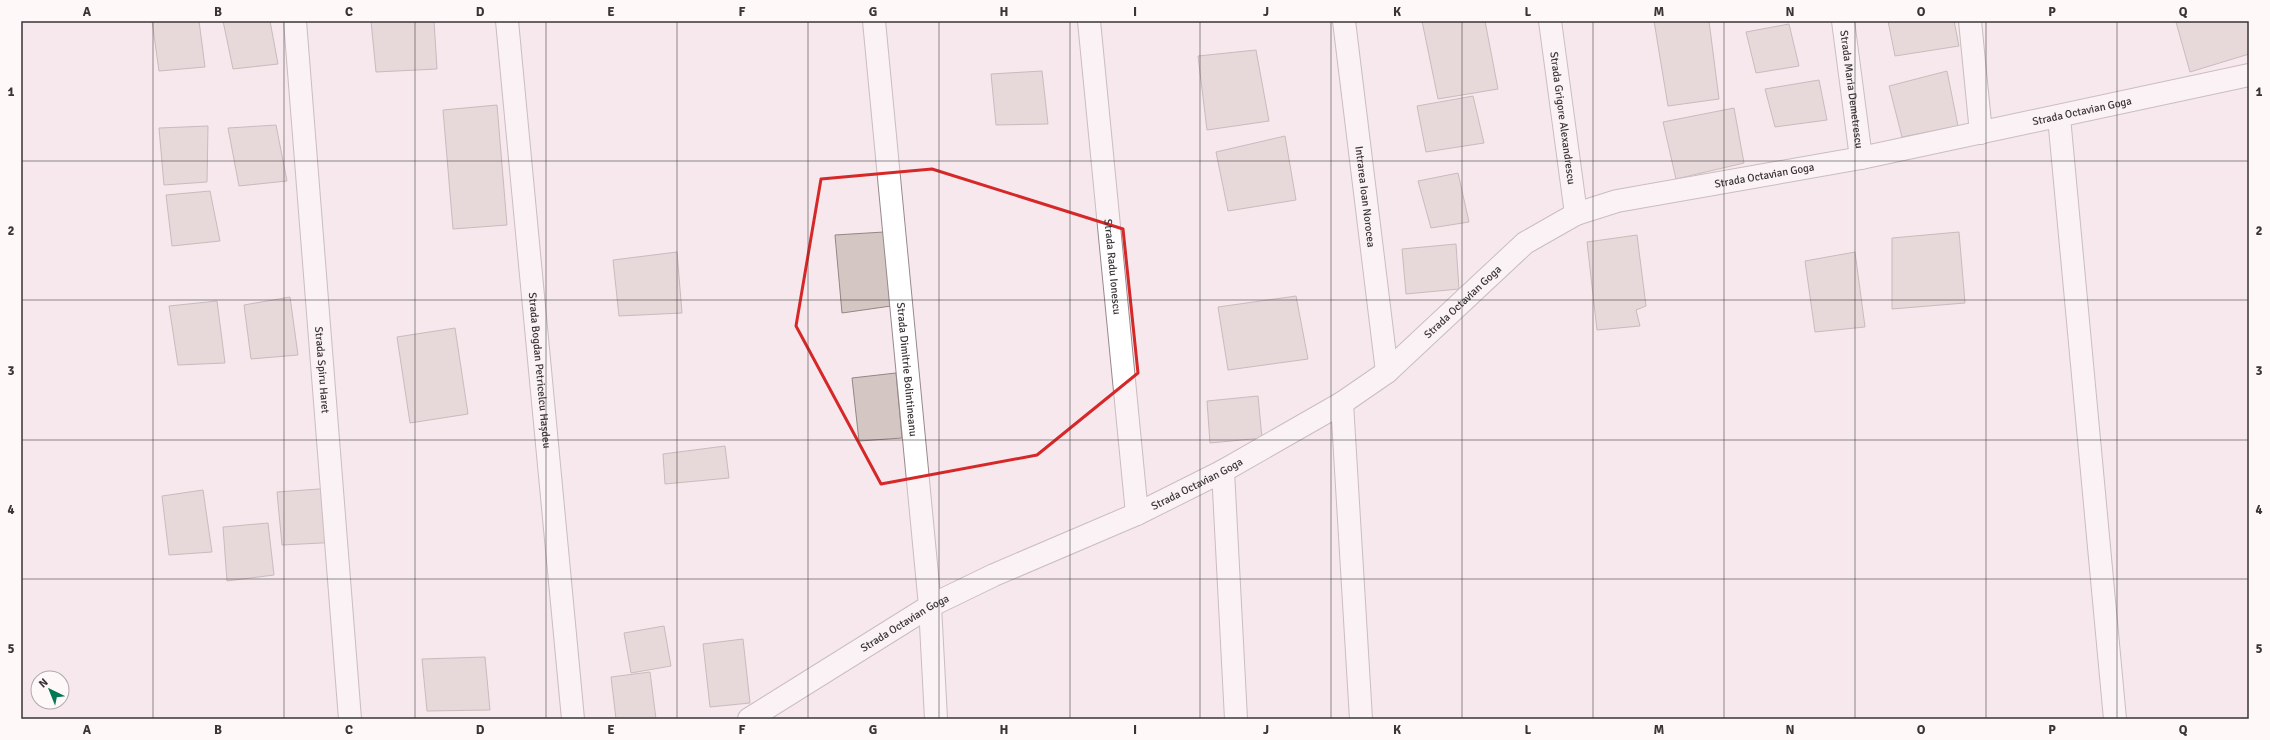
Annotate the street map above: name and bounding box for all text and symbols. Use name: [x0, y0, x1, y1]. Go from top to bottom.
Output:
text: A: [83, 4, 92, 20]
text: B: [214, 4, 222, 20]
text: C: [345, 4, 353, 20]
text: D: [476, 4, 485, 20]
text: E: [607, 4, 615, 20]
text: F: [739, 4, 746, 20]
text: G: [869, 4, 877, 20]
text: H: [1000, 4, 1008, 20]
text: I: [1133, 4, 1137, 20]
text: J: [1263, 4, 1269, 20]
text: K: [1393, 4, 1401, 20]
text: L: [1525, 4, 1532, 20]
text: M: [1654, 4, 1665, 20]
text: N: [1785, 4, 1795, 20]
text: O: [1917, 4, 1926, 20]
text: P: [2048, 4, 2056, 20]
text: Q: [2179, 4, 2188, 20]
street label: Strada Maria Demetrescu: [1837, 30, 1866, 149]
street label: Strada Grigore Alexandrescu: [1547, 51, 1578, 186]
text: 1: [7, 84, 15, 100]
text: 1: [2255, 84, 2263, 100]
street label: Strada Octavian Goga: [2031, 94, 2133, 128]
street label: Intrarea Ioan Norocea: [1352, 145, 1378, 249]
street label: Strada Octavian Goga: [1713, 160, 1816, 191]
street label: Strada Radu Ionescu: [1101, 218, 1124, 315]
text: 2: [7, 223, 15, 239]
text: 2: [2255, 223, 2263, 239]
street label: Strada Octavian Goga: [1421, 262, 1504, 341]
street label: Strada Bogdan Petricelcu Hașdeu: [526, 292, 553, 449]
street label: Strada Dimitrie Bolintineanu: [894, 302, 920, 437]
street label: Strada Spiru Haret: [312, 326, 332, 414]
text: 3: [7, 363, 15, 379]
text: 3: [2255, 363, 2263, 379]
street label: Strada Octavian Goga: [1149, 455, 1245, 513]
text: 4: [7, 502, 15, 518]
text: 4: [2255, 502, 2263, 518]
street label: Strada Octavian Goga: [858, 592, 952, 655]
text: 5: [7, 641, 15, 657]
text: 5: [2255, 641, 2263, 657]
north arrow: [30, 670, 70, 710]
text: N: [36, 676, 51, 690]
text: A: [83, 722, 92, 738]
text: B: [214, 722, 222, 738]
text: C: [345, 722, 353, 738]
text: D: [476, 722, 485, 738]
text: E: [607, 722, 615, 738]
text: F: [739, 722, 746, 738]
text: G: [869, 722, 877, 738]
text: H: [1000, 722, 1008, 738]
text: I: [1133, 722, 1137, 738]
text: J: [1263, 722, 1269, 738]
text: K: [1393, 722, 1401, 738]
text: L: [1525, 722, 1532, 738]
text: M: [1654, 722, 1665, 738]
text: N: [1785, 722, 1795, 738]
text: O: [1917, 722, 1926, 738]
text: P: [2048, 722, 2056, 738]
text: Q: [2179, 722, 2188, 738]

